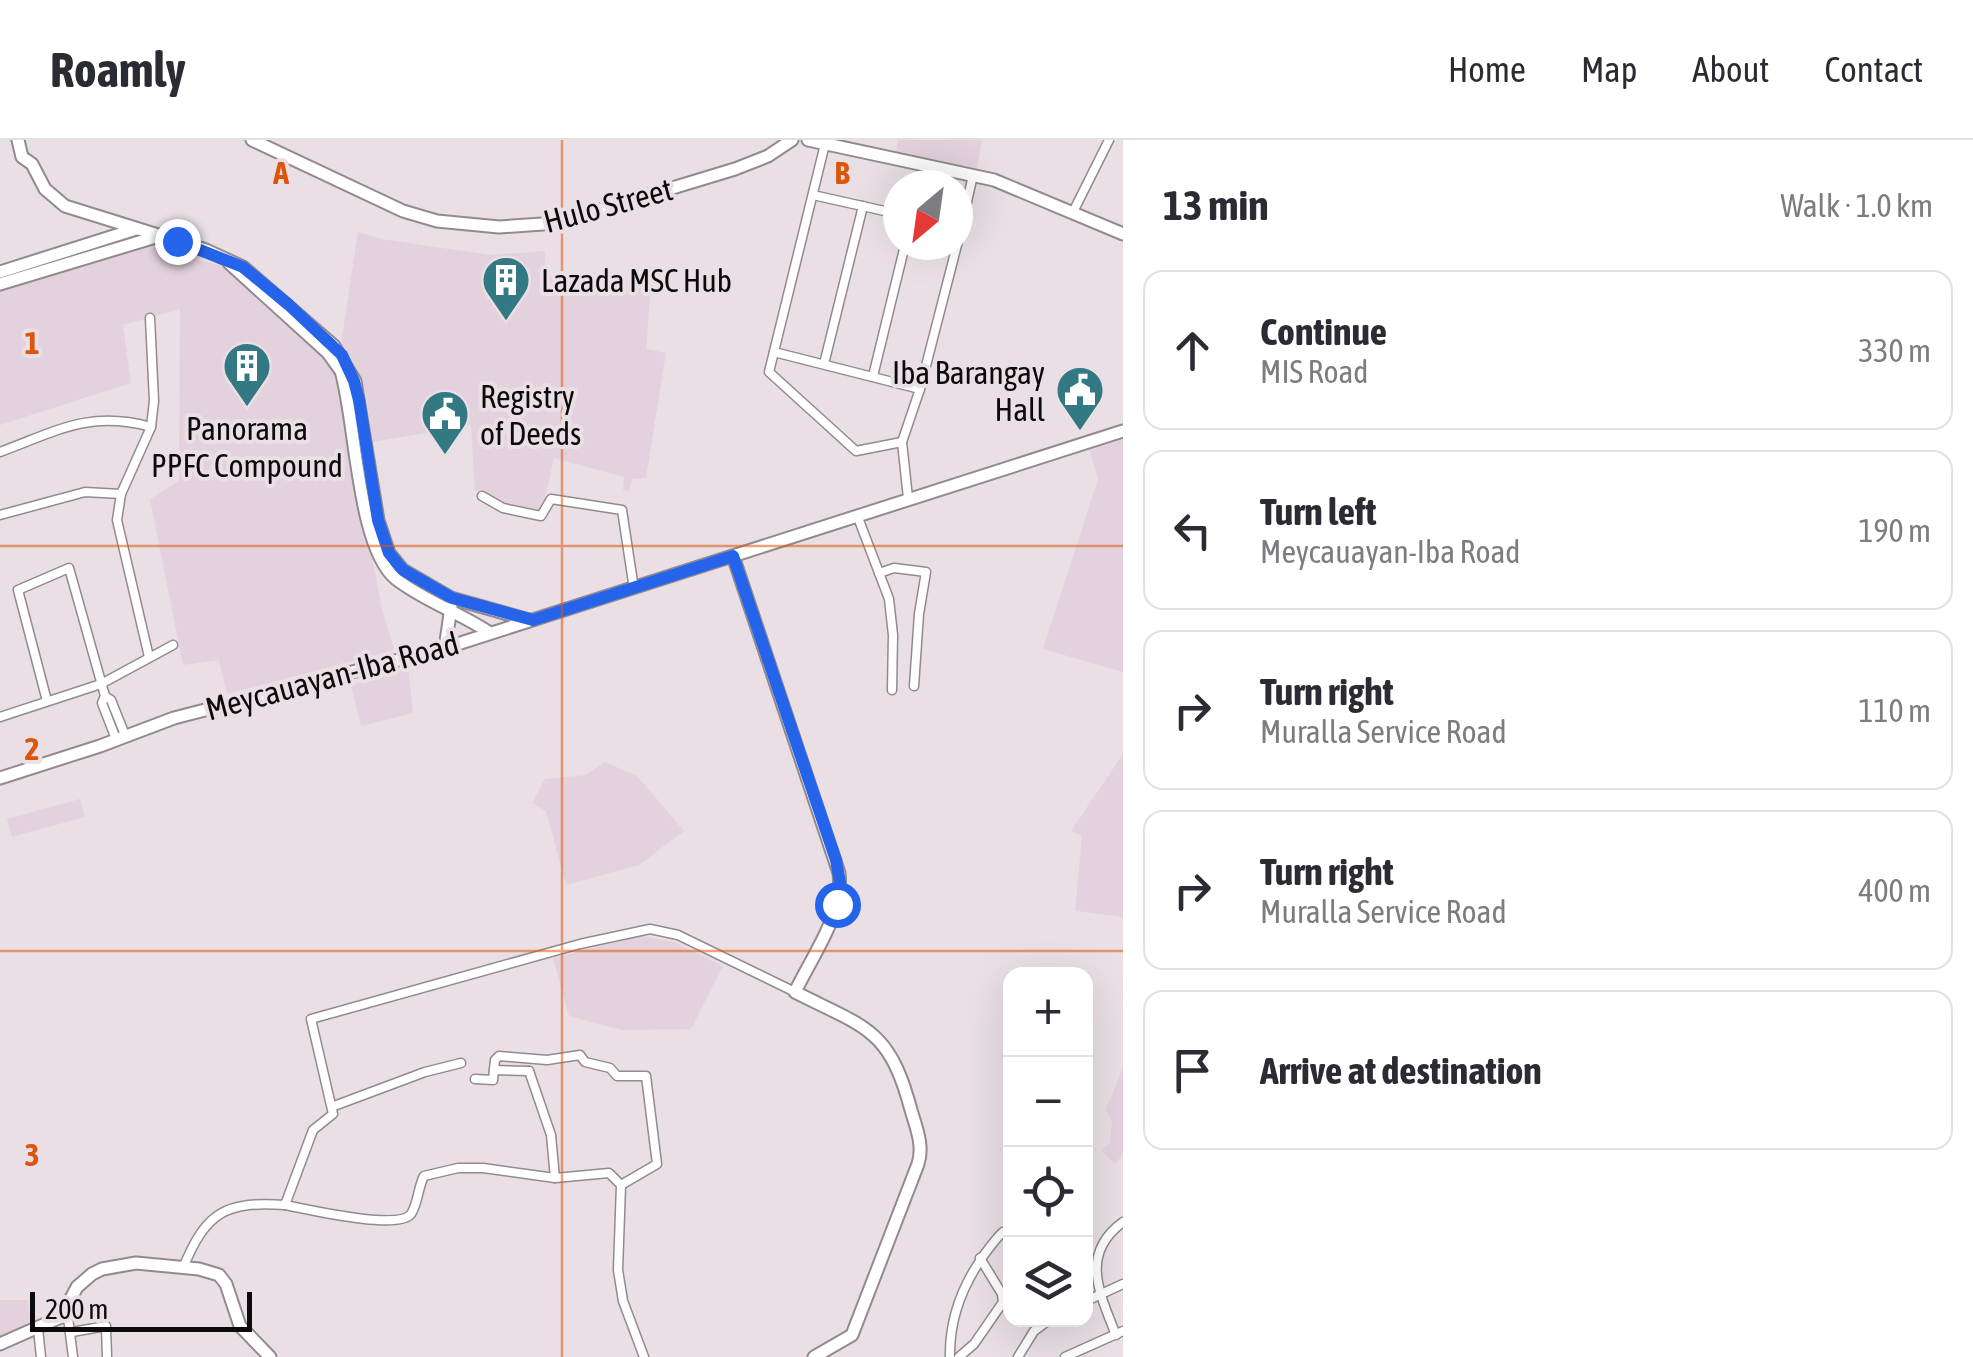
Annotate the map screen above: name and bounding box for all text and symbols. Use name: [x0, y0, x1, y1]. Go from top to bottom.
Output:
text: Roamly: [50, 42, 185, 97]
text: Home: [1448, 49, 1526, 89]
text: Map: [1581, 49, 1637, 89]
text: About: [1692, 49, 1769, 89]
text: Contact: [1824, 49, 1923, 89]
text: A: [272, 154, 289, 191]
text: B: [834, 154, 850, 191]
street label: Hulo Street: [540, 170, 676, 240]
north arrow: [883, 170, 973, 260]
text: 13 min: [1163, 181, 1269, 229]
text: Walk · 1.0 km: [1780, 187, 1933, 224]
route end: [155, 219, 201, 265]
building icon: Lazada MSC Hub: [480, 254, 532, 322]
place label: Lazada MSC Hub: [541, 262, 732, 299]
text: Continue: [1260, 310, 1387, 353]
icon: ahead: [1165, 323, 1220, 378]
text: 1: [24, 324, 40, 361]
text: 330 m: [1858, 332, 1931, 369]
building icon: Panorama PPFC Compound: [221, 340, 273, 408]
text: MIS Road: [1260, 353, 1369, 390]
place label: Iba Barangay Hall: [892, 354, 1046, 428]
public building icon: Iba Barangay Hall: [1054, 364, 1106, 432]
place label: Registry of Deeds: [480, 378, 581, 452]
public building icon: Registry of Deeds: [419, 388, 471, 456]
place label: Panorama PPFC Compound: [151, 410, 343, 484]
text: Turn left: [1260, 490, 1376, 533]
icon: left: [1165, 503, 1220, 558]
text: 190 m: [1858, 512, 1931, 549]
text: Meycauayan-Iba Road: [1260, 533, 1521, 570]
street label: Meycauayan-Iba Road: [201, 624, 463, 728]
text: Turn right: [1260, 670, 1394, 713]
icon: right: [1165, 683, 1220, 738]
text: 110 m: [1858, 692, 1931, 729]
text: Muralla Service Road: [1260, 713, 1507, 750]
text: 2: [24, 730, 40, 767]
text: Turn right: [1260, 850, 1394, 893]
icon: right: [1165, 863, 1220, 918]
text: 400 m: [1858, 872, 1931, 909]
route start: [815, 882, 861, 928]
text: Muralla Service Road: [1260, 893, 1507, 930]
map controls: [1003, 967, 1093, 1327]
button: +: [1003, 967, 1093, 1057]
icon: arrive: [1165, 1043, 1220, 1098]
text: Arrive at destination: [1260, 1049, 1542, 1092]
button: −: [1003, 1057, 1093, 1147]
text: 3: [24, 1136, 40, 1173]
button: locate: [1003, 1147, 1093, 1237]
button: layers: [1003, 1237, 1093, 1327]
scale bar: [30, 1287, 252, 1332]
text: 200 m: [45, 1293, 108, 1325]

